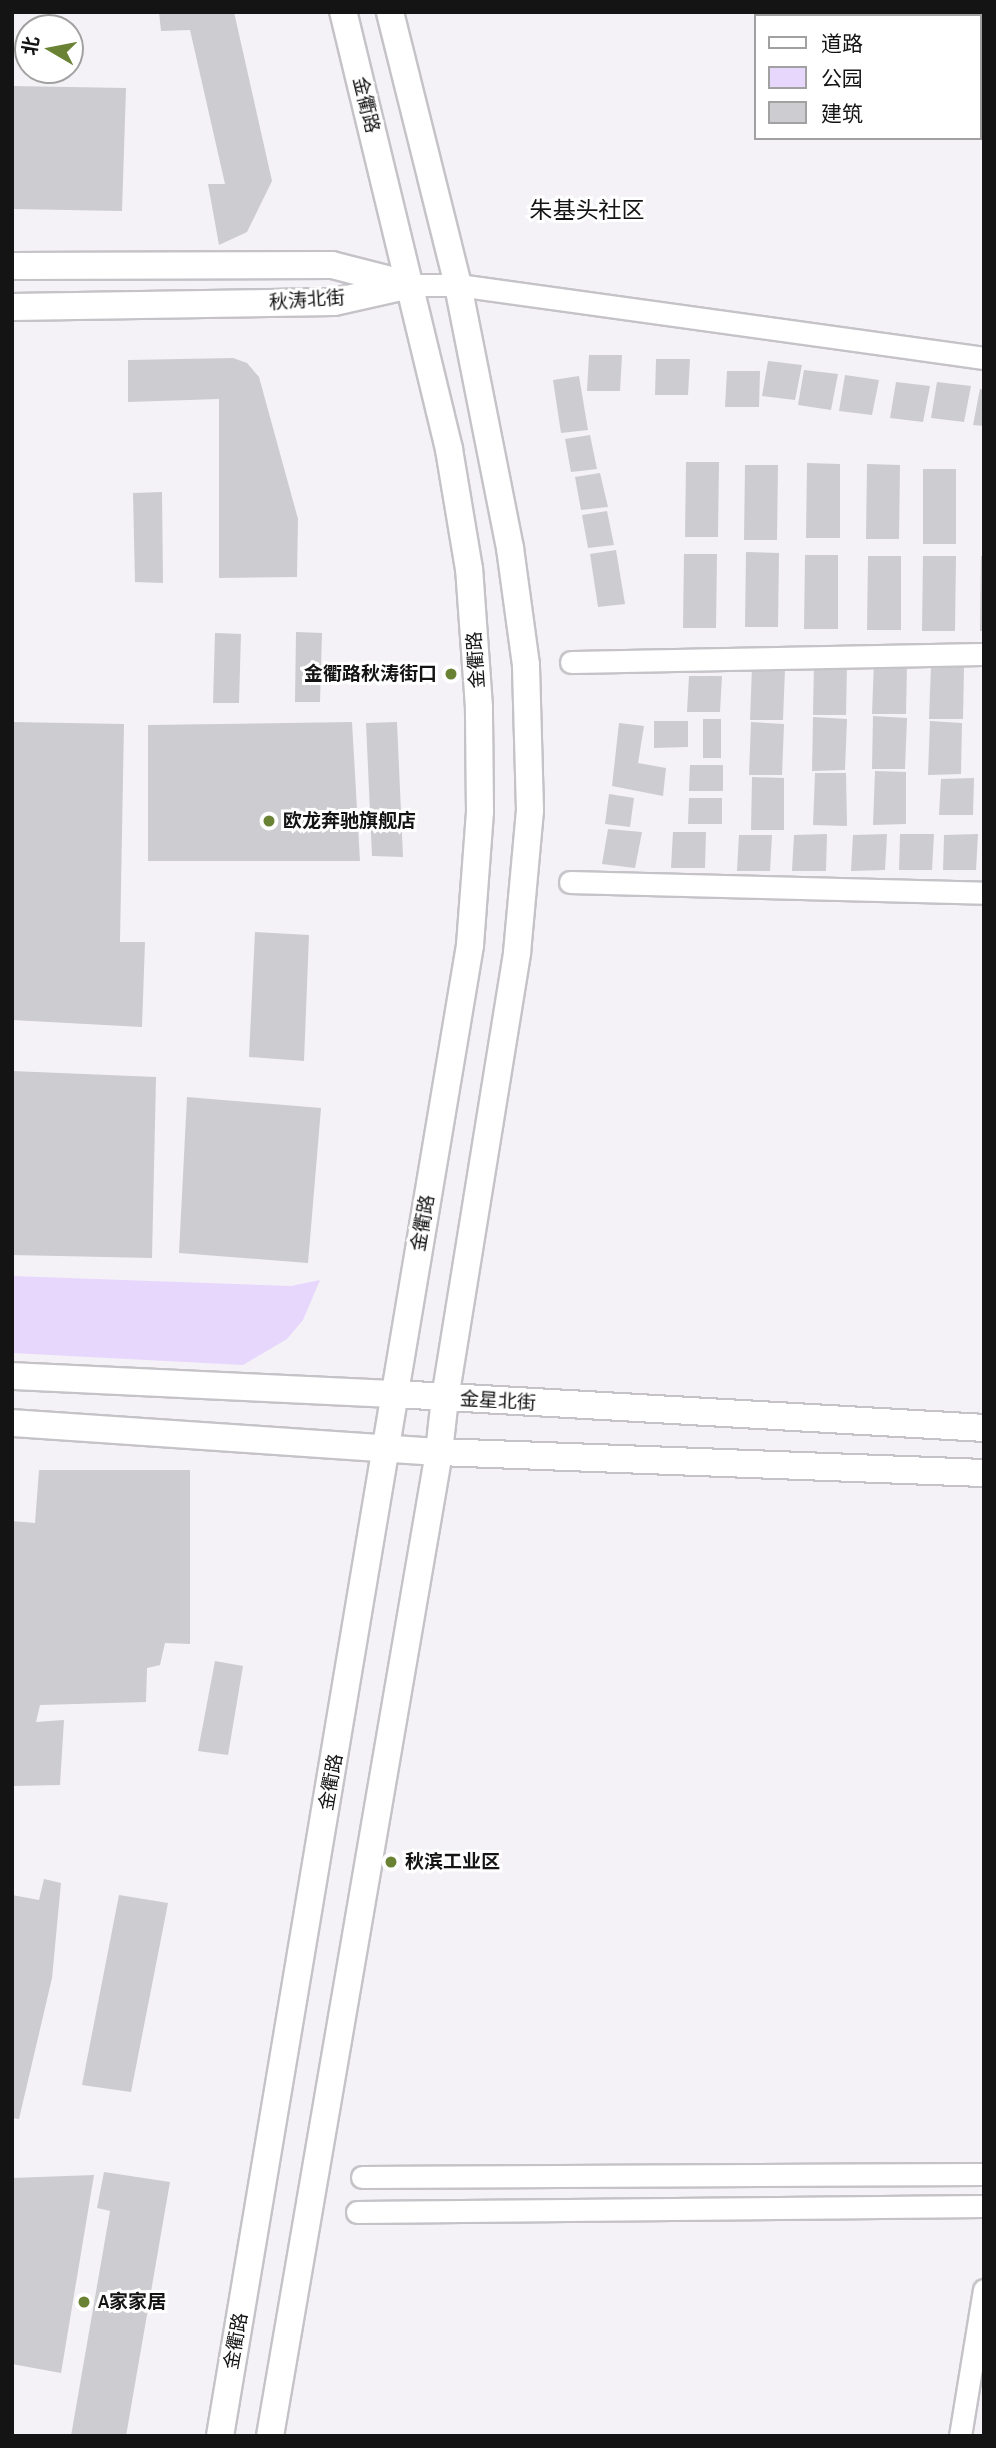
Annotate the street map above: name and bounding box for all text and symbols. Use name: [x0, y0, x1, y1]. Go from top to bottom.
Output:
north arrow: [14, 14, 84, 84]
legend: [754, 14, 982, 140]
text: 道路: [821, 29, 863, 58]
text: 北: [16, 34, 45, 57]
text: 公园: [821, 64, 863, 93]
street label: 金衢路: [348, 75, 384, 135]
text: 建筑: [821, 99, 863, 128]
district label: 朱基头社区: [530, 196, 644, 224]
street label: 秋涛北街: [268, 286, 346, 314]
street label: 金衢路: [463, 631, 489, 689]
place label: 金衢路秋涛街口: [304, 663, 437, 685]
marker: 金衢路秋涛街口: [443, 666, 459, 682]
place label: 欧龙奔驰旗舰店: [283, 810, 416, 832]
marker: 欧龙奔驰旗舰店: [261, 813, 277, 829]
street label: 金衢路: [407, 1193, 439, 1253]
street label: 金星北街: [459, 1388, 537, 1414]
street label: 金衢路: [315, 1752, 347, 1812]
place label: 秋滨工业区: [405, 1851, 500, 1873]
marker: 秋滨工业区: [383, 1854, 399, 1870]
place label: A家家居: [98, 2291, 166, 2313]
marker: A家家居: [76, 2294, 92, 2310]
street label: 金衢路: [220, 2311, 252, 2371]

